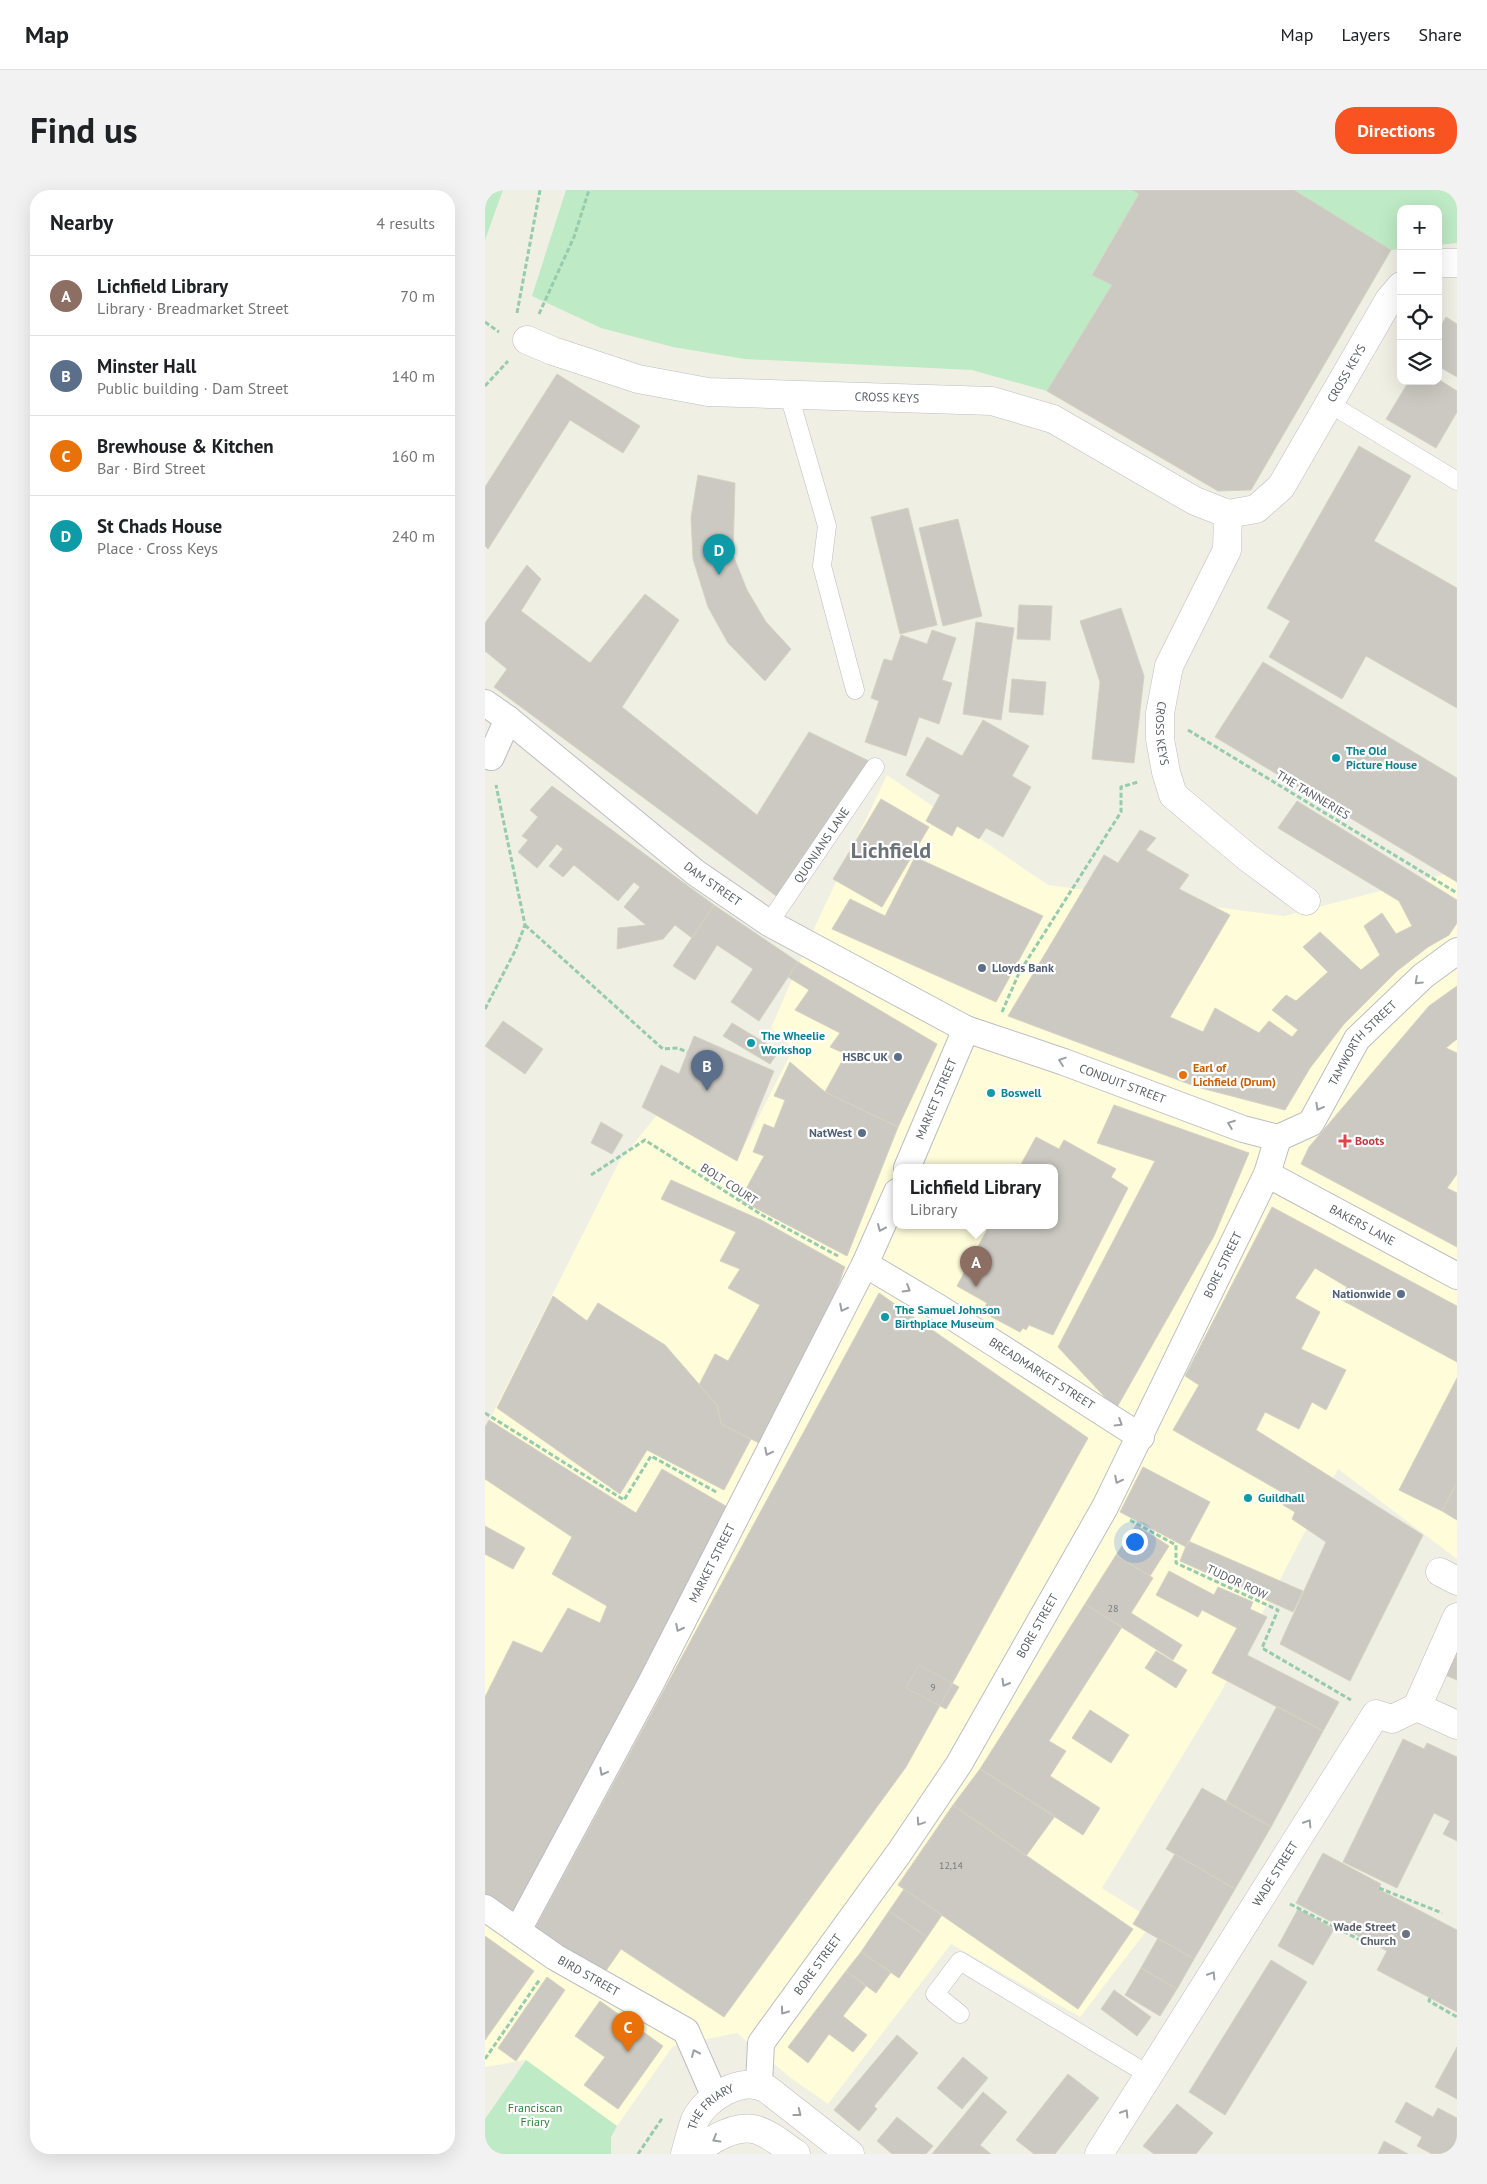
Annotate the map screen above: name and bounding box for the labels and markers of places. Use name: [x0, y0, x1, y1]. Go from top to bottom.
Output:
pin: D: [703, 534, 735, 575]
place label: The Old Picture House: [1346, 743, 1417, 772]
marker: The Old Picture House: [1330, 752, 1342, 764]
place label: Lloyds Bank: [992, 960, 1054, 975]
marker: Lloyds Bank: [976, 962, 988, 974]
place label: The Wheelie Workshop: [761, 1028, 825, 1057]
marker: The Wheelie Workshop: [745, 1037, 757, 1049]
place label: HSBC UK: [843, 1049, 889, 1064]
pin: B: [691, 1050, 723, 1091]
marker: HSBC UK: [892, 1051, 904, 1063]
place label: Earl of Lichfield (Drum): [1193, 1060, 1276, 1089]
marker: Earl of Lichfield (Drum): [1177, 1069, 1189, 1081]
place label: Boswell: [1001, 1085, 1042, 1100]
marker: Boswell: [985, 1087, 997, 1099]
place label: NatWest: [809, 1125, 853, 1140]
marker: NatWest: [856, 1127, 868, 1139]
place label: Boots: [1355, 1133, 1384, 1148]
marker: Boots: [1339, 1135, 1351, 1147]
pin: A: [960, 1246, 992, 1287]
place label: Nationwide: [1332, 1286, 1391, 1301]
marker: Nationwide: [1395, 1288, 1407, 1300]
place label: The Samuel Johnson Birthplace Museum: [895, 1302, 1000, 1331]
marker: The Samuel Johnson Birthplace Museum: [879, 1311, 891, 1323]
place label: Guildhall: [1258, 1490, 1305, 1505]
marker: Guildhall: [1242, 1492, 1254, 1504]
place label: Wade Street Church: [1334, 1919, 1397, 1948]
marker: Wade Street Church: [1400, 1928, 1412, 1940]
pin: C: [612, 2011, 644, 2052]

